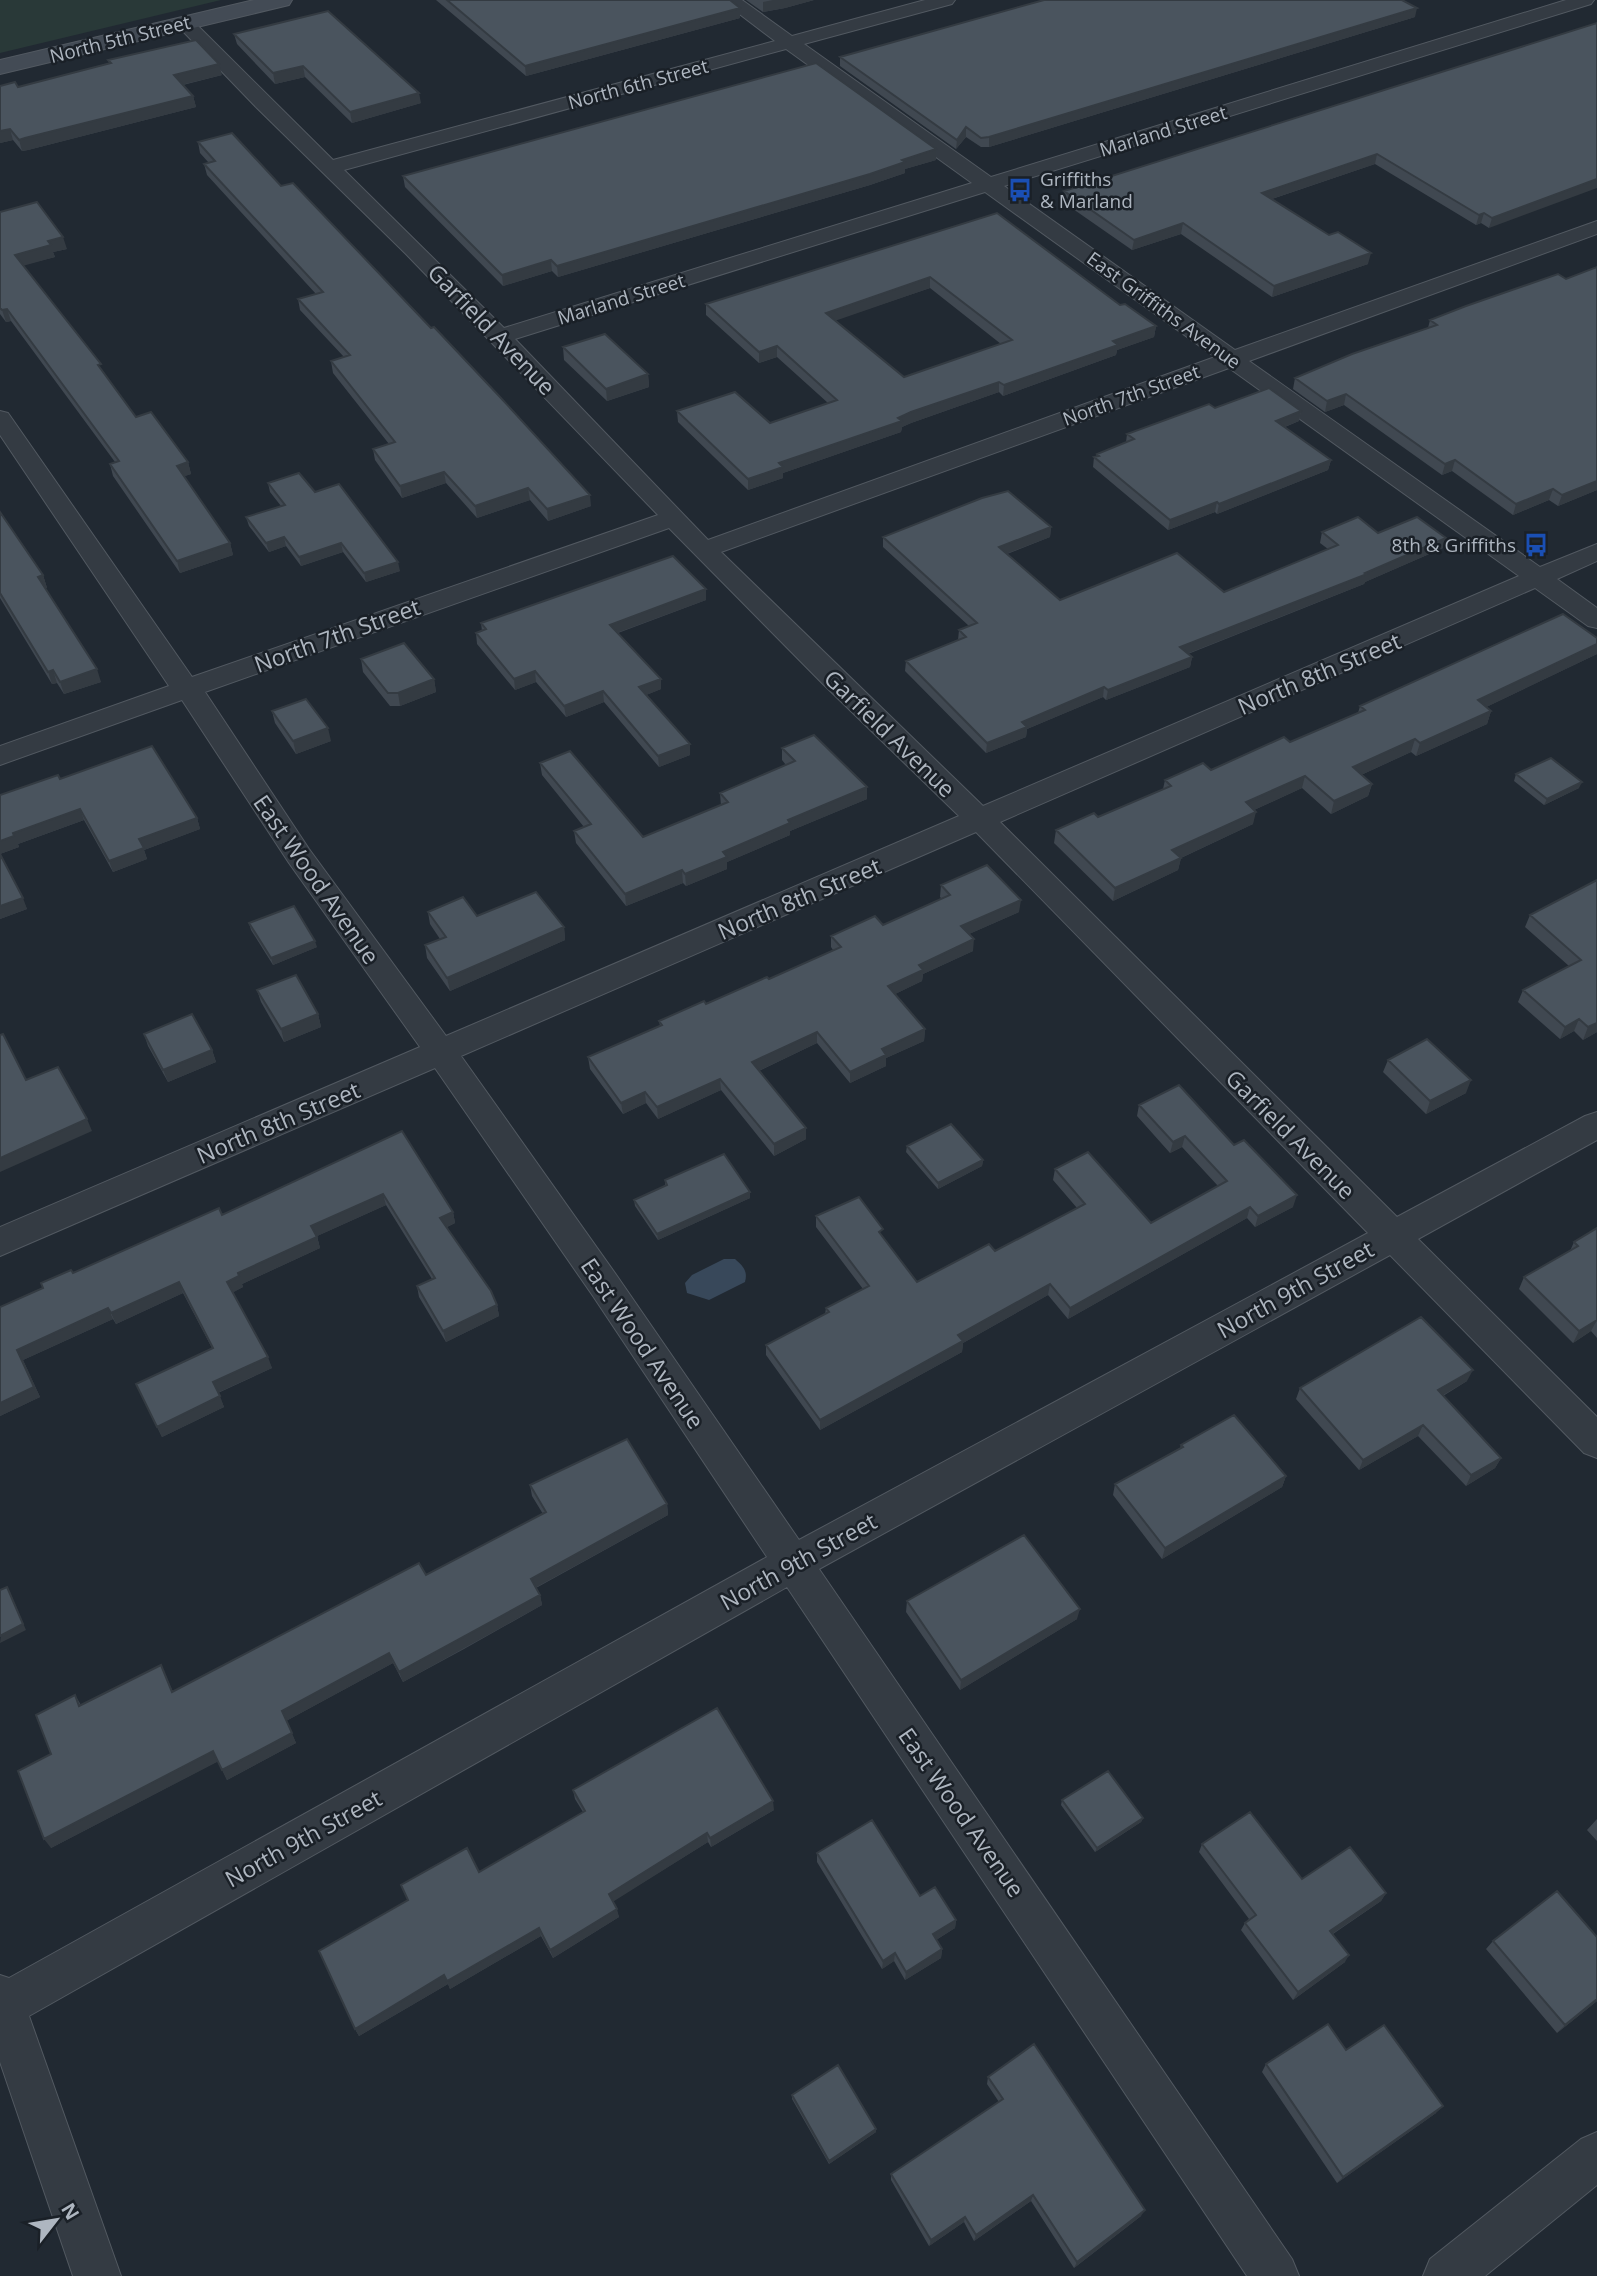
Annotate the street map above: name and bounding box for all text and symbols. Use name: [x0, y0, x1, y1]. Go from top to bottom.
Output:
street label: North 5th Street: [47, 9, 193, 69]
street label: North 6th Street: [565, 53, 711, 115]
street label: Marland Street: [1096, 99, 1230, 163]
place label: Griffiths & Marland: [1040, 166, 1133, 214]
bus stop icon: Griffiths & Marland: [1006, 176, 1034, 204]
street label: East Griffiths Avenue: [1082, 245, 1246, 375]
street label: Garfield Avenue: [421, 256, 563, 402]
street label: Marland Street: [554, 267, 688, 331]
street label: North 7th Street: [1059, 358, 1203, 432]
bus stop icon: 8th & Griffiths: [1522, 531, 1550, 559]
place label: 8th & Griffiths: [1392, 532, 1516, 558]
street label: North 7th Street: [250, 590, 424, 680]
street label: North 8th Street: [1232, 624, 1406, 722]
street label: Garfield Avenue: [817, 662, 963, 804]
street label: East Wood Avenue: [247, 788, 387, 970]
street label: North 8th Street: [712, 849, 886, 947]
street label: Garfield Avenue: [1219, 1062, 1363, 1206]
street label: North 8th Street: [191, 1073, 365, 1171]
street label: North 9th Street: [1211, 1233, 1379, 1345]
street label: East Wood Avenue: [574, 1251, 712, 1435]
street label: North 9th Street: [714, 1505, 882, 1617]
street label: East Wood Avenue: [892, 1721, 1032, 1903]
street label: North 9th Street: [219, 1782, 387, 1894]
north arrow: [21, 2185, 91, 2255]
text: N: [55, 2198, 86, 2225]

